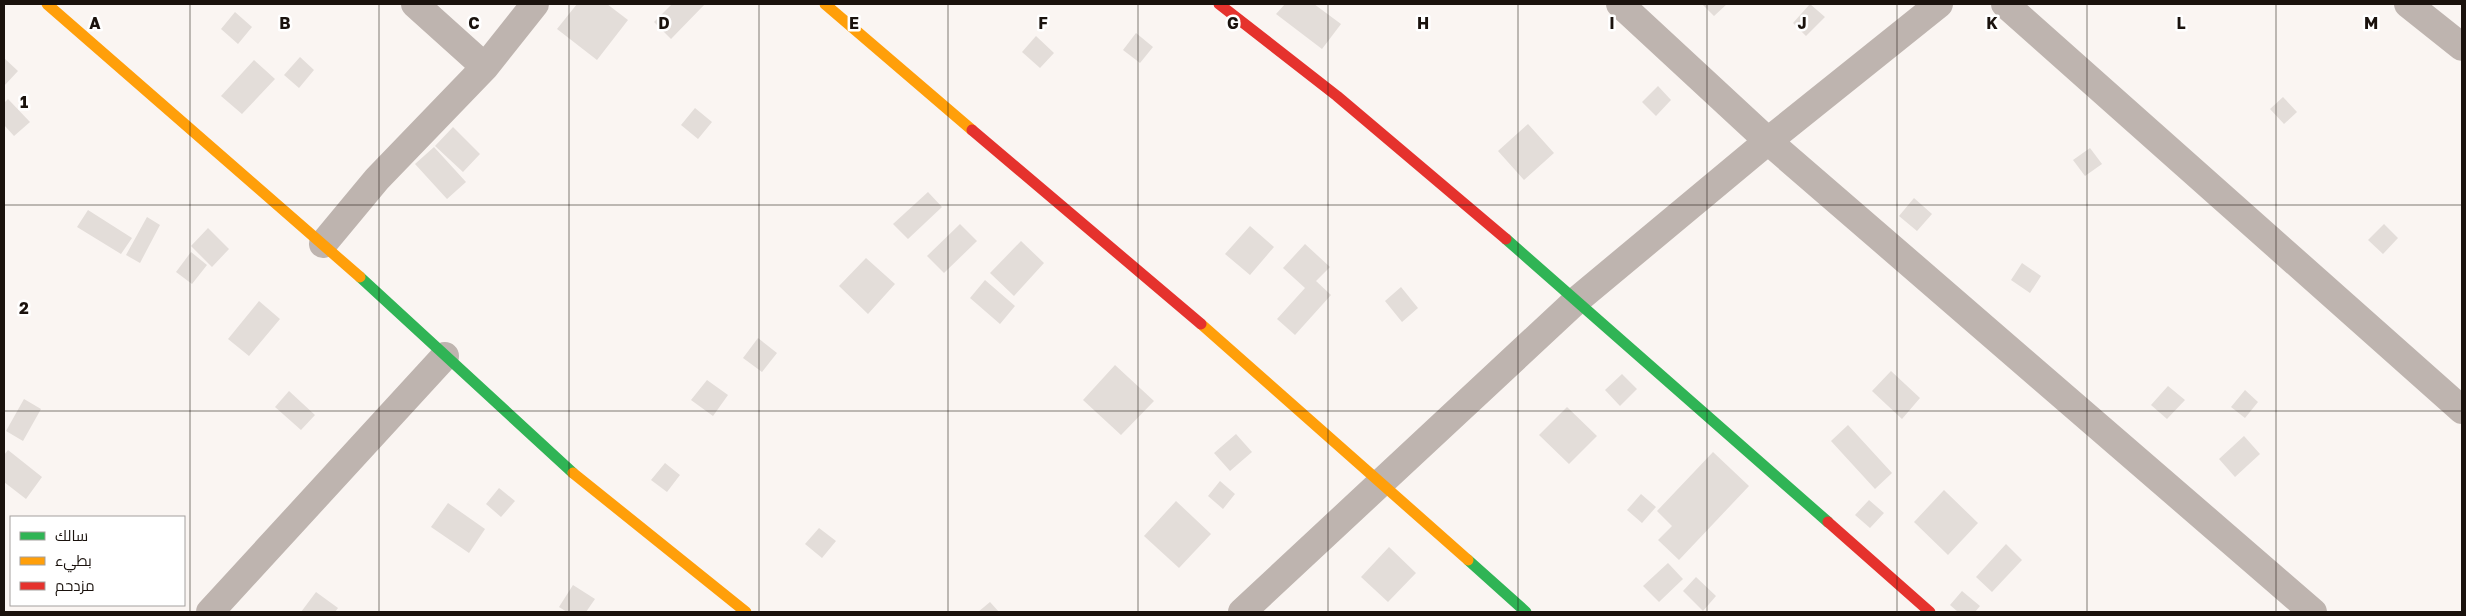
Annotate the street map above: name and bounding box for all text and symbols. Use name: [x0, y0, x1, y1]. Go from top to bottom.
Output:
text: A: [89, 13, 101, 33]
text: B: [279, 13, 291, 33]
text: C: [468, 13, 480, 33]
text: D: [658, 13, 670, 33]
text: E: [849, 13, 859, 33]
text: F: [1038, 13, 1048, 33]
text: G: [1227, 13, 1239, 33]
text: H: [1417, 13, 1429, 33]
text: I: [1609, 13, 1615, 33]
text: J: [1797, 13, 1807, 33]
text: K: [1986, 13, 1998, 33]
text: L: [2176, 13, 2186, 33]
text: M: [2364, 13, 2378, 33]
text: 1: [20, 92, 28, 112]
text: 2: [19, 298, 29, 318]
legend: [10, 516, 185, 606]
text: سالك: [55, 526, 88, 544]
text: بطيء: [55, 551, 92, 573]
text: مزدحم: [55, 576, 95, 596]

